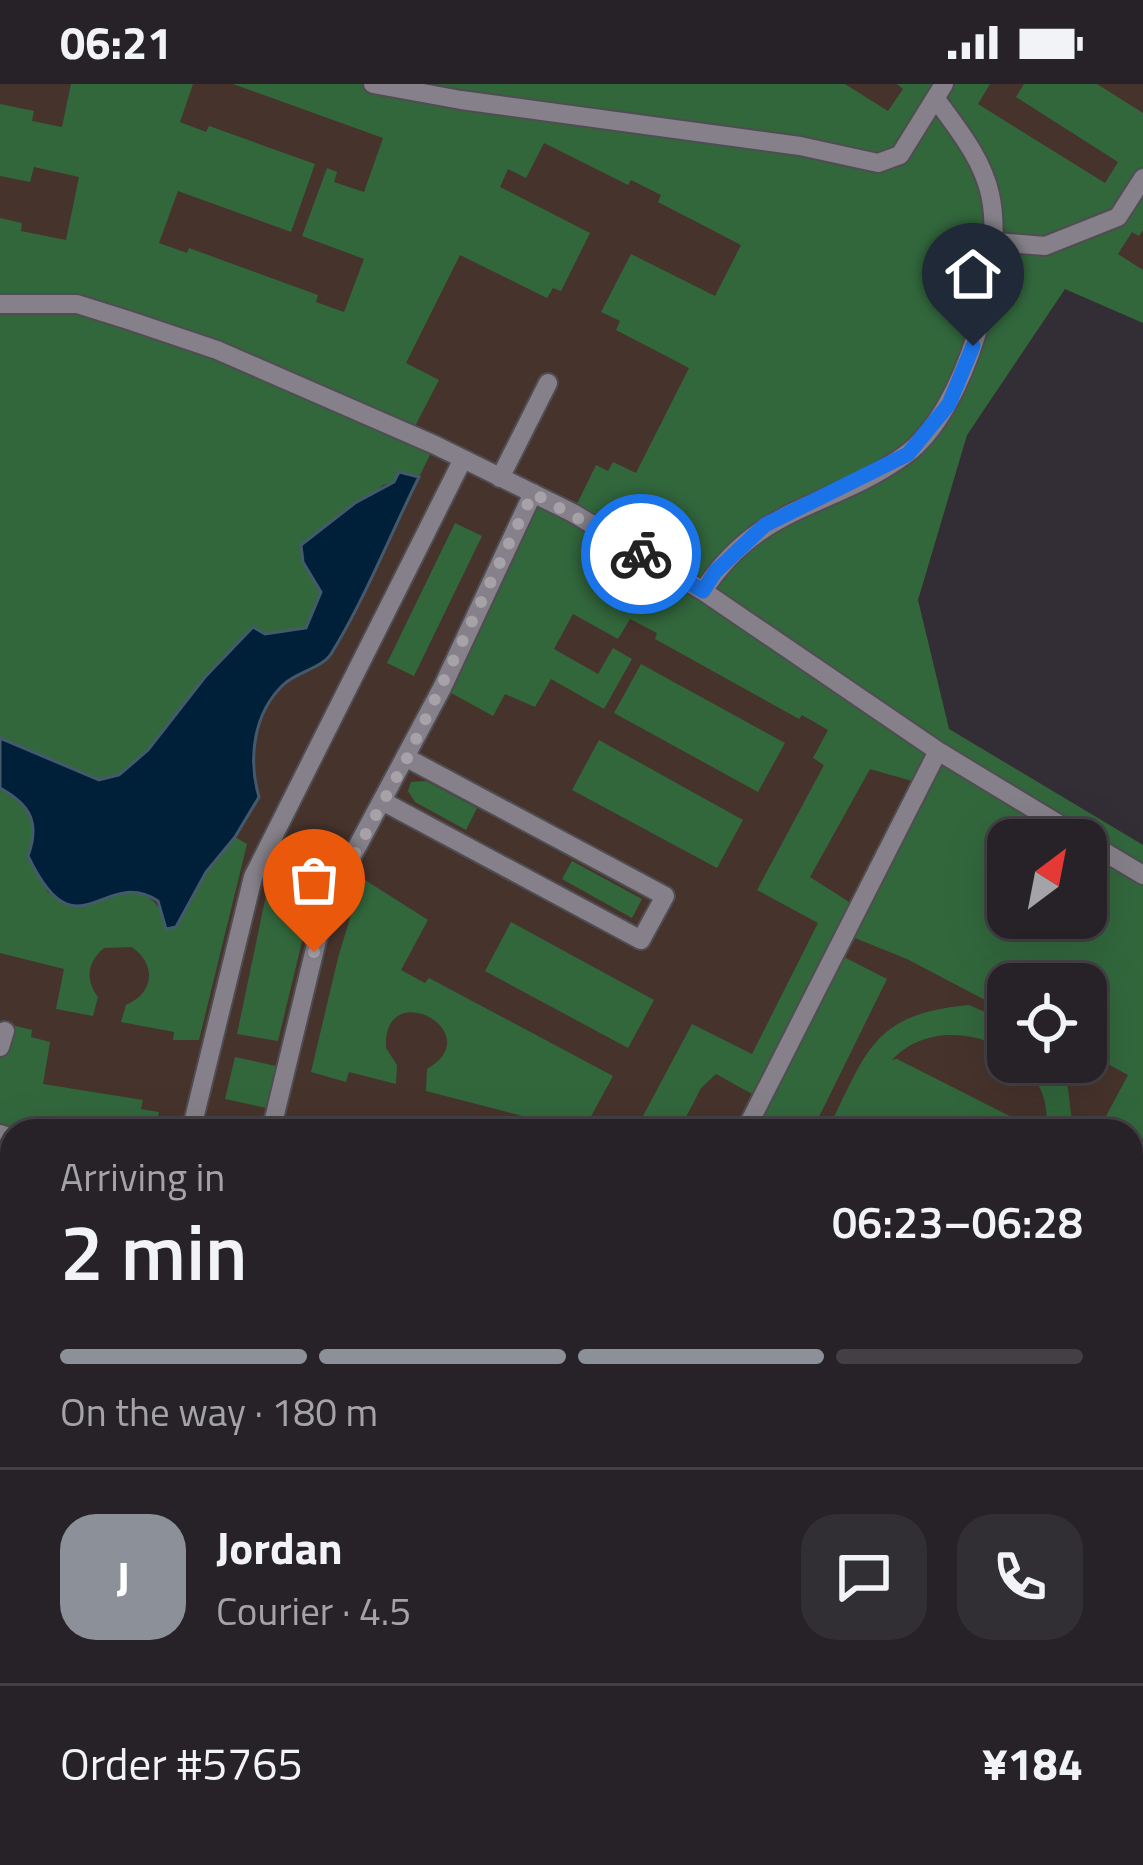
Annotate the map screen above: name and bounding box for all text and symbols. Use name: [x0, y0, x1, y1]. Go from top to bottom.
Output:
text: 06:21: [60, 8, 172, 76]
pin: [922, 223, 1024, 346]
icon: home: [940, 241, 1006, 307]
courier: [581, 494, 701, 614]
icon: bike: [608, 521, 674, 587]
north arrow: [987, 819, 1107, 939]
map controls: [987, 819, 1107, 1083]
pin: [263, 829, 365, 952]
icon: bag: [281, 847, 347, 913]
button: locate: [987, 963, 1107, 1083]
text: Arriving in: [60, 1147, 225, 1206]
text: 06:23–06:28: [832, 1187, 1083, 1255]
text: 2 min: [60, 1192, 248, 1310]
text: On the way · 180 m: [60, 1382, 378, 1441]
text: Jordan: [216, 1513, 343, 1581]
button: chat: [801, 1514, 927, 1640]
button: phone: [957, 1514, 1083, 1640]
text: J: [116, 1543, 130, 1611]
text: Courier · 4.5: [216, 1581, 411, 1640]
text: Order #5765: [60, 1729, 303, 1797]
text: ¥184: [982, 1729, 1083, 1797]

